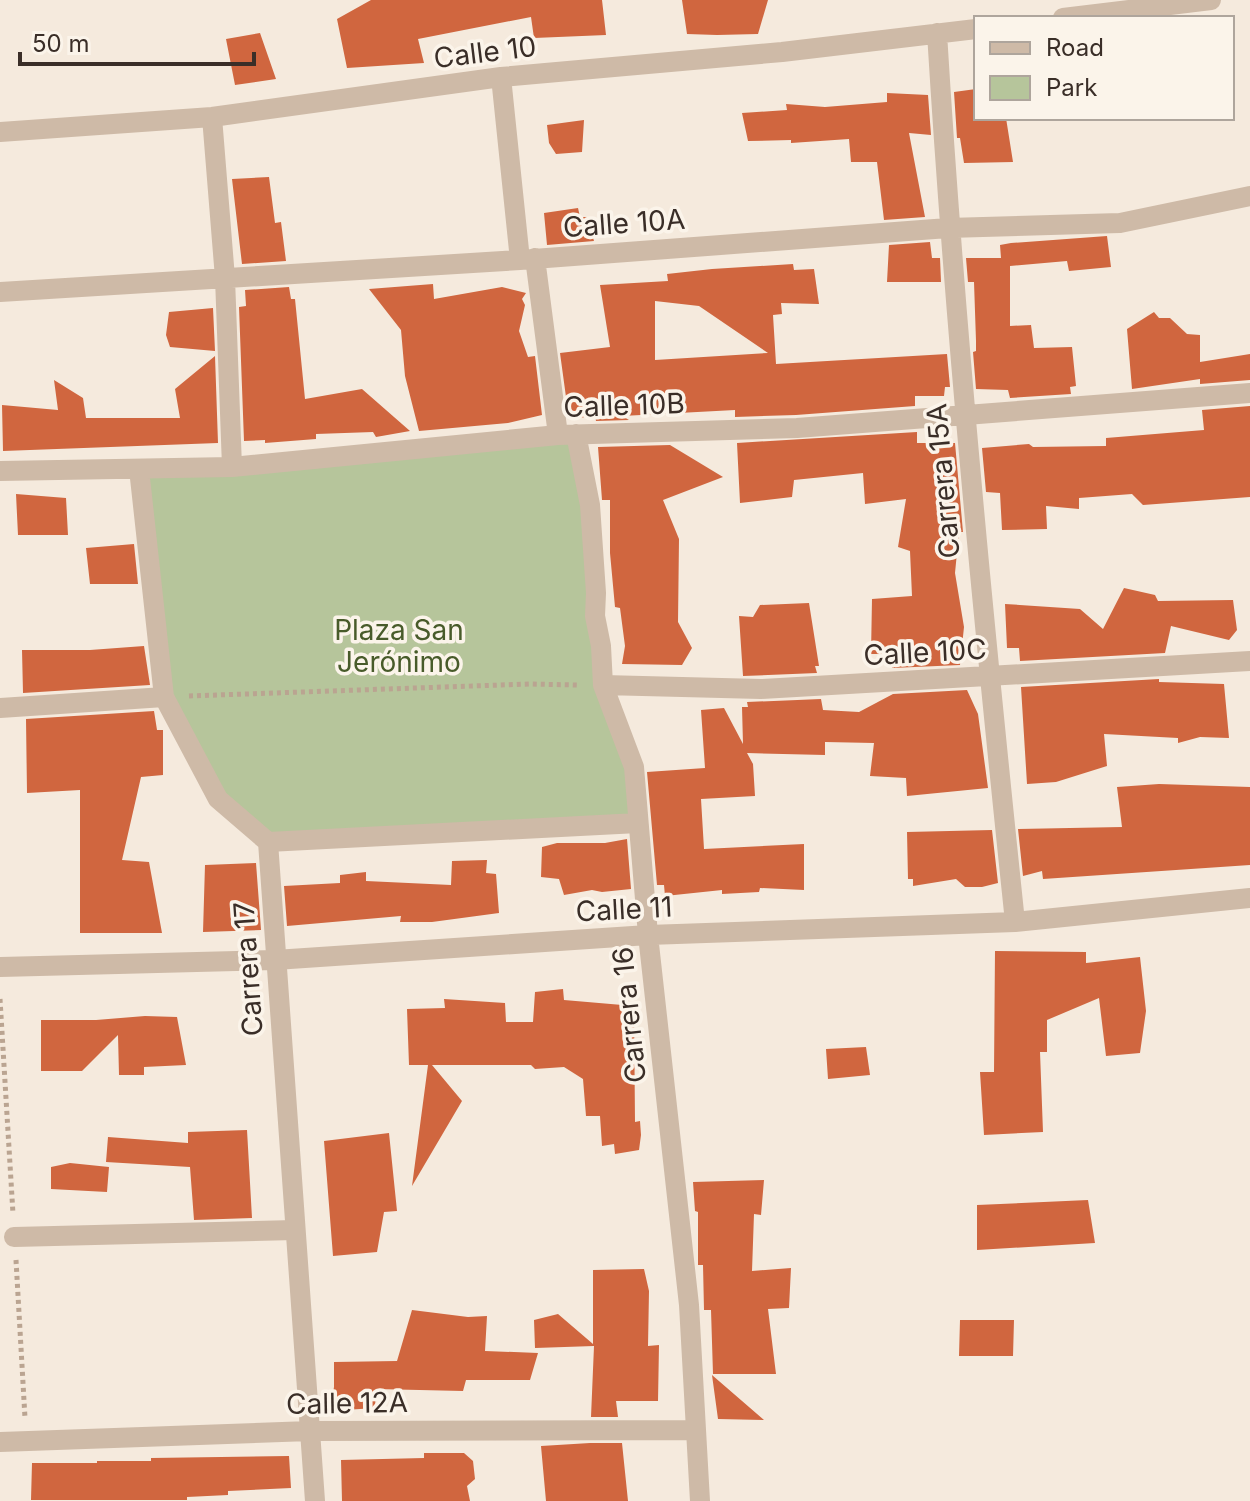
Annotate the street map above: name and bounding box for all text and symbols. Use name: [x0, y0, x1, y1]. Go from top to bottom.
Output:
scale bar: [20, 16, 254, 66]
legend: [974, 16, 1234, 120]
text: 50 m: [32, 29, 90, 58]
street label: Calle 10: [432, 29, 538, 75]
text: Road: [1046, 33, 1104, 62]
text: Park: [1046, 73, 1097, 102]
street label: Calle 10A: [562, 202, 686, 244]
street label: Calle 10B: [563, 386, 685, 424]
street label: Carrera 15A: [919, 402, 967, 560]
park label: Plaza San Jerónimo: [334, 613, 464, 679]
street label: Calle 10C: [862, 632, 988, 672]
street label: Calle 11: [575, 889, 673, 929]
street label: Carrera 17: [226, 901, 270, 1037]
street label: Carrera 16: [605, 945, 653, 1085]
street label: Calle 12A: [286, 1385, 408, 1421]

